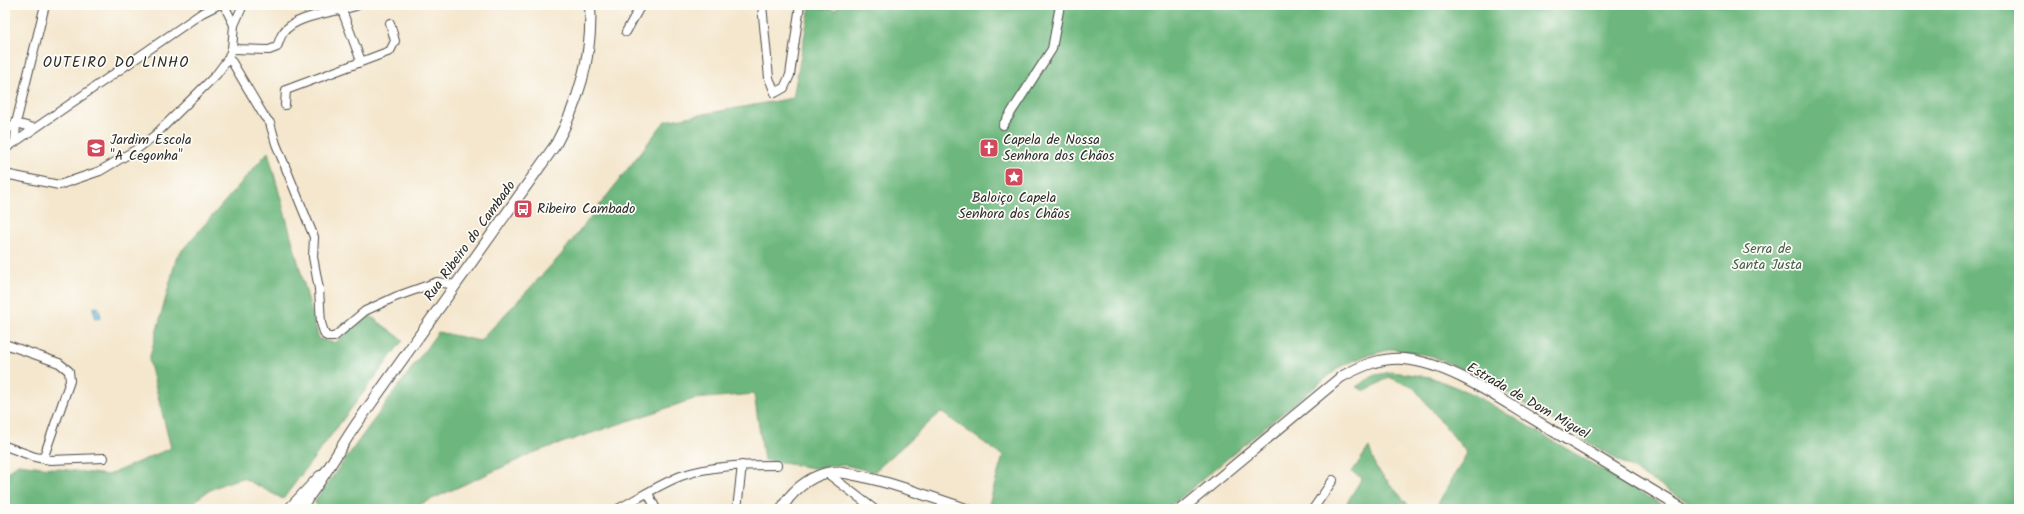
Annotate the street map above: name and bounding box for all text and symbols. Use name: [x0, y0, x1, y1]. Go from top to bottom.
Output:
district label: OUTEIRO DO LINHO: [43, 51, 189, 75]
place label: Jardim Escola "A Cegonha": [110, 129, 192, 167]
place label: Capela de Nossa Senhora dos Chãos: [1003, 129, 1115, 167]
school or university icon: Jardim Escola "A Cegonha": [85, 137, 107, 159]
church icon: Capela de Nossa Senhora dos Chãos: [978, 137, 1000, 159]
place icon: Baloiço Capela Senhora dos Chãos: [1003, 166, 1025, 188]
street label: Rua Ribeiro do Cambado: [419, 176, 521, 306]
place label: Baloiço Capela Senhora dos Chãos: [958, 187, 1070, 225]
bus stop icon: Ribeiro Cambado: [512, 198, 534, 220]
place label: Ribeiro Cambado: [537, 198, 635, 220]
park label: Serra de Santa Justa: [1732, 238, 1802, 276]
street label: Estrada de Dom Miguel: [1463, 357, 1594, 445]

